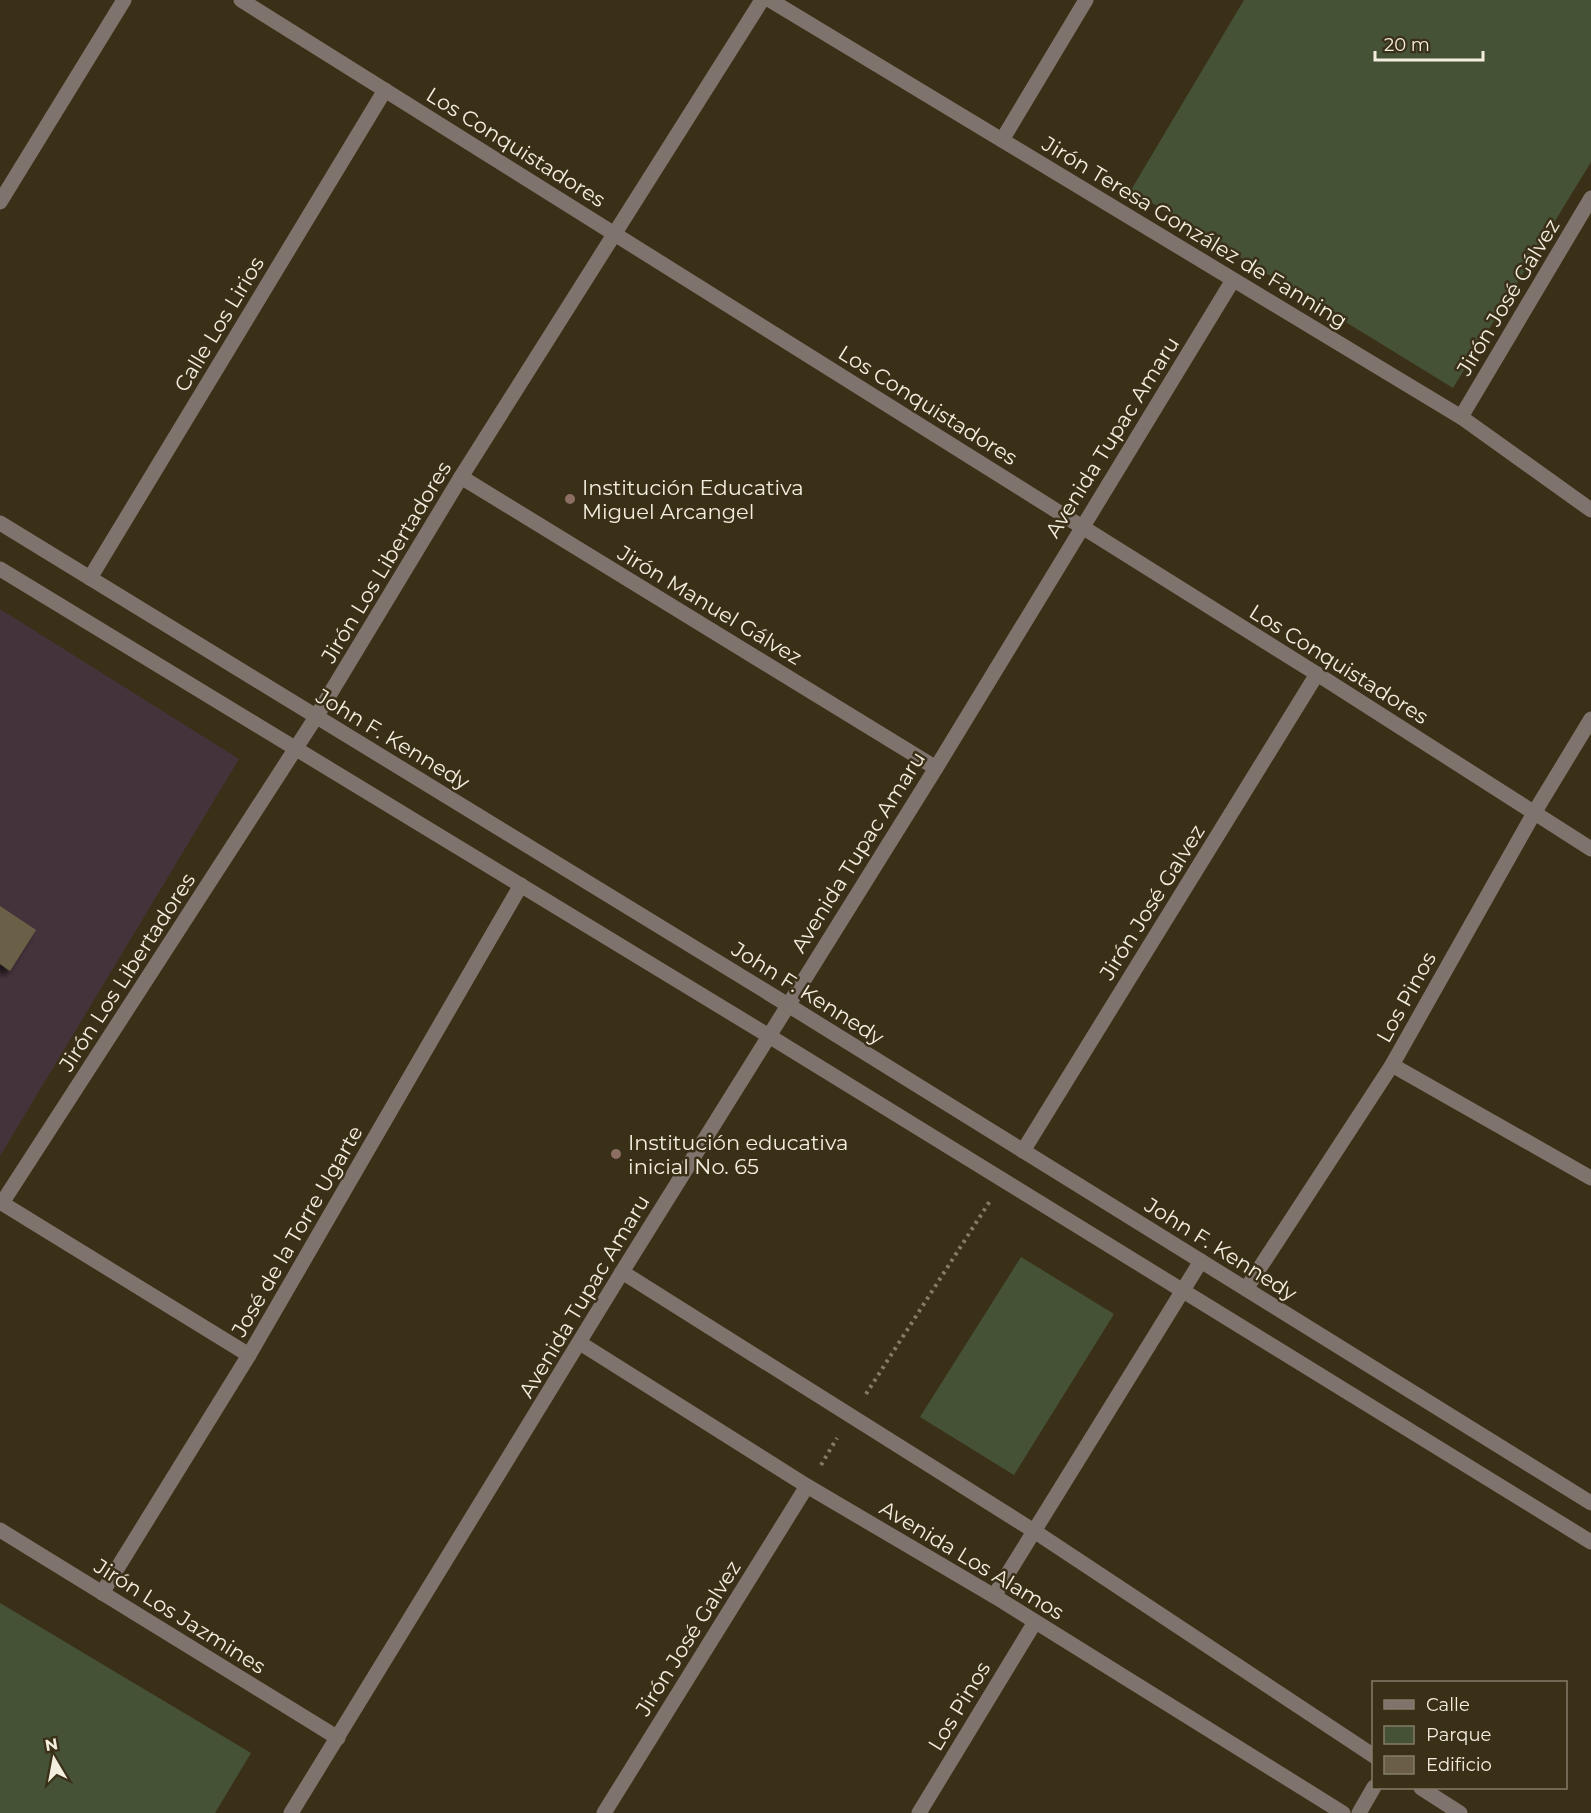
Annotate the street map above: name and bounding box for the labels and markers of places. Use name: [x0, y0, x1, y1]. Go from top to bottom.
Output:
place label: Institución Educativa Miguel Arcangel: [582, 475, 804, 524]
marker: Institución Educativa Miguel Arcangel: [563, 492, 577, 506]
place label: Institución educativa inicial No. 65: [628, 1130, 848, 1179]
marker: Institución educativa inicial No. 65: [609, 1147, 623, 1161]

